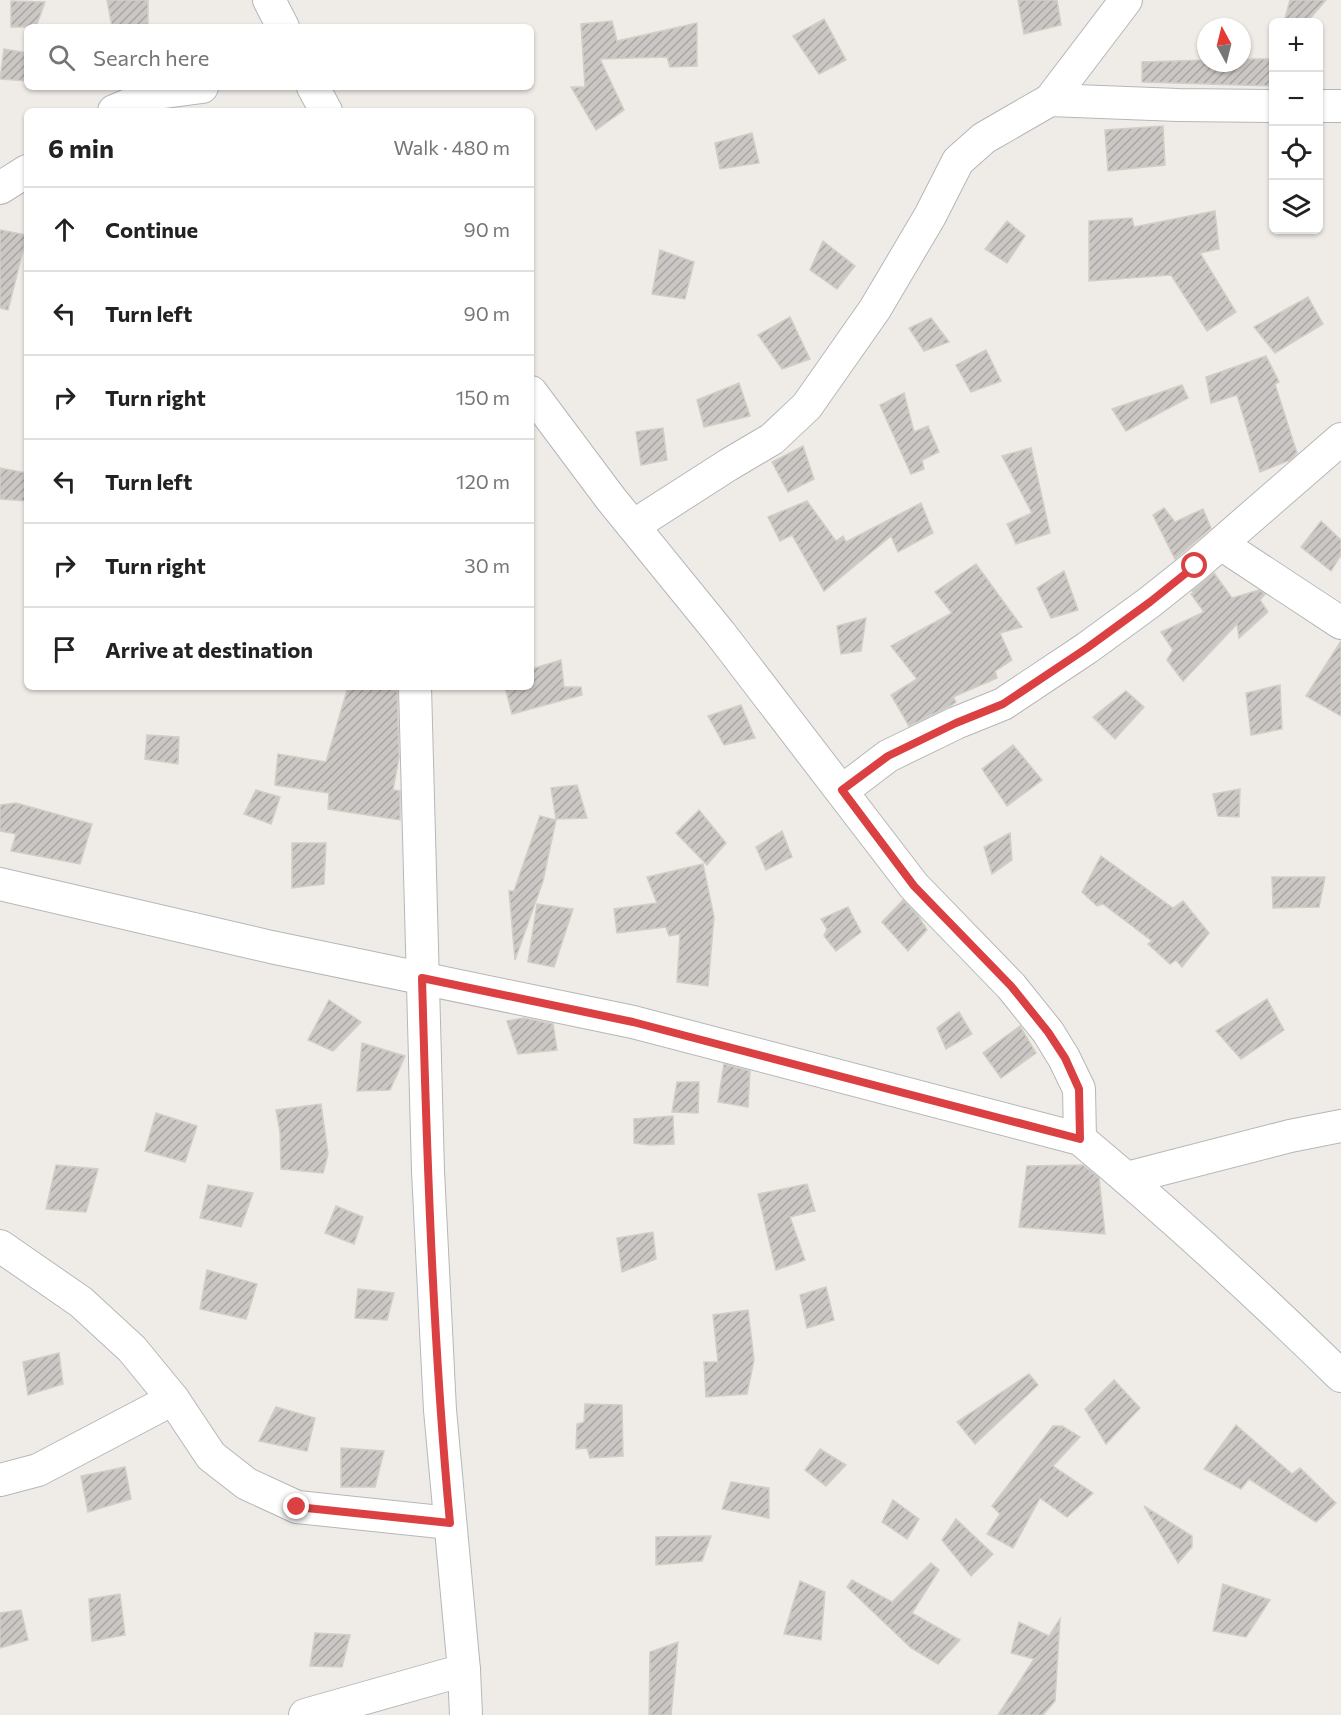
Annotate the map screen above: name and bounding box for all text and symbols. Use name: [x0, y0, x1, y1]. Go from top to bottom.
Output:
north arrow: [1197, 18, 1251, 72]
map controls: [1269, 18, 1323, 234]
button: +: [1269, 18, 1323, 72]
search box: [24, 24, 534, 90]
icon: search: [45, 41, 78, 74]
text: Search here: [93, 44, 209, 71]
button: −: [1269, 72, 1323, 126]
button: locate: [1269, 126, 1323, 180]
text: 6 min: [48, 132, 114, 163]
text: Walk · 480 m: [393, 135, 510, 159]
button: layers: [1269, 180, 1323, 234]
icon: ahead: [48, 213, 81, 246]
text: Continue: [105, 216, 198, 243]
text: 90 m: [464, 217, 510, 241]
icon: left: [48, 297, 81, 330]
text: Turn left: [105, 300, 192, 327]
text: 90 m: [464, 301, 510, 325]
icon: right: [48, 381, 81, 414]
text: Turn right: [105, 384, 206, 411]
text: 150 m: [456, 385, 510, 409]
icon: left: [48, 465, 81, 498]
text: Turn left: [105, 468, 192, 495]
text: 120 m: [456, 469, 510, 493]
icon: right: [48, 549, 81, 582]
text: Turn right: [105, 552, 206, 579]
route start: [1181, 552, 1207, 578]
text: 30 m: [464, 553, 510, 577]
icon: arrive: [48, 633, 81, 666]
text: Arrive at destination: [105, 636, 313, 663]
route end: [283, 1493, 309, 1519]

